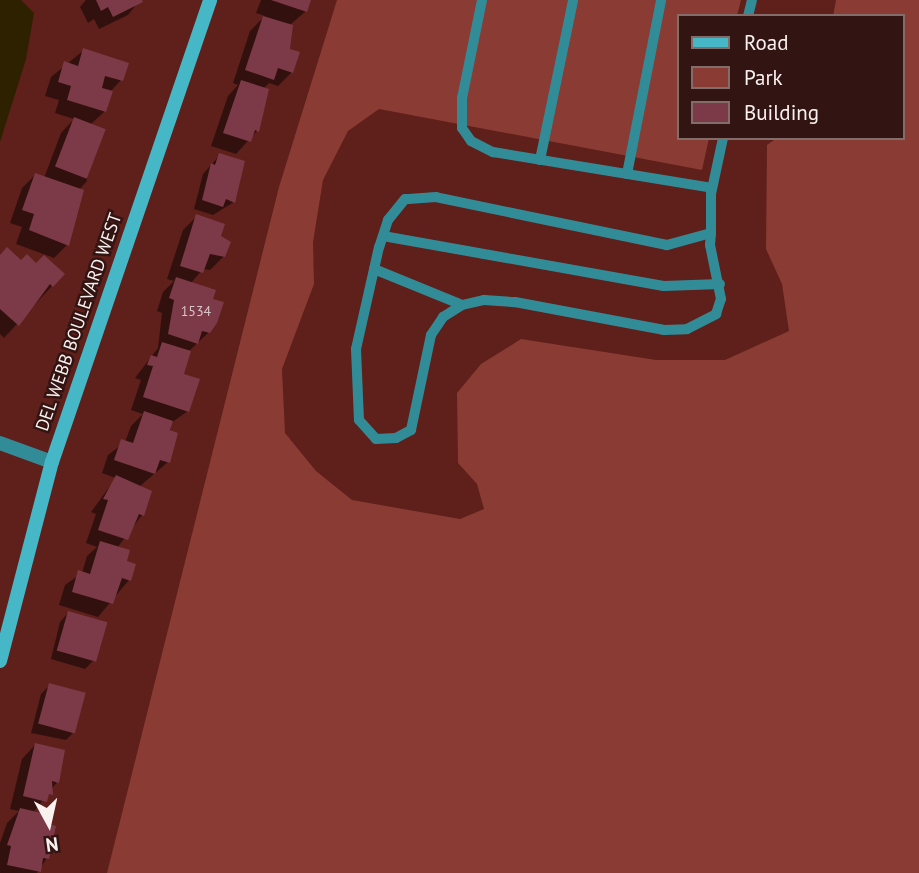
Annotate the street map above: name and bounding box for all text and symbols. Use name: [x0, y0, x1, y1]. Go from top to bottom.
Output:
legend: [678, 14, 905, 140]
text: Road: [744, 29, 788, 56]
text: Park: [744, 64, 783, 91]
text: Building: [744, 99, 819, 126]
street label: DEL WEBB BOULEVARD WEST: [31, 209, 127, 435]
house number: 1534: [181, 303, 211, 319]
north arrow: [14, 789, 84, 859]
text: N: [44, 832, 60, 858]

